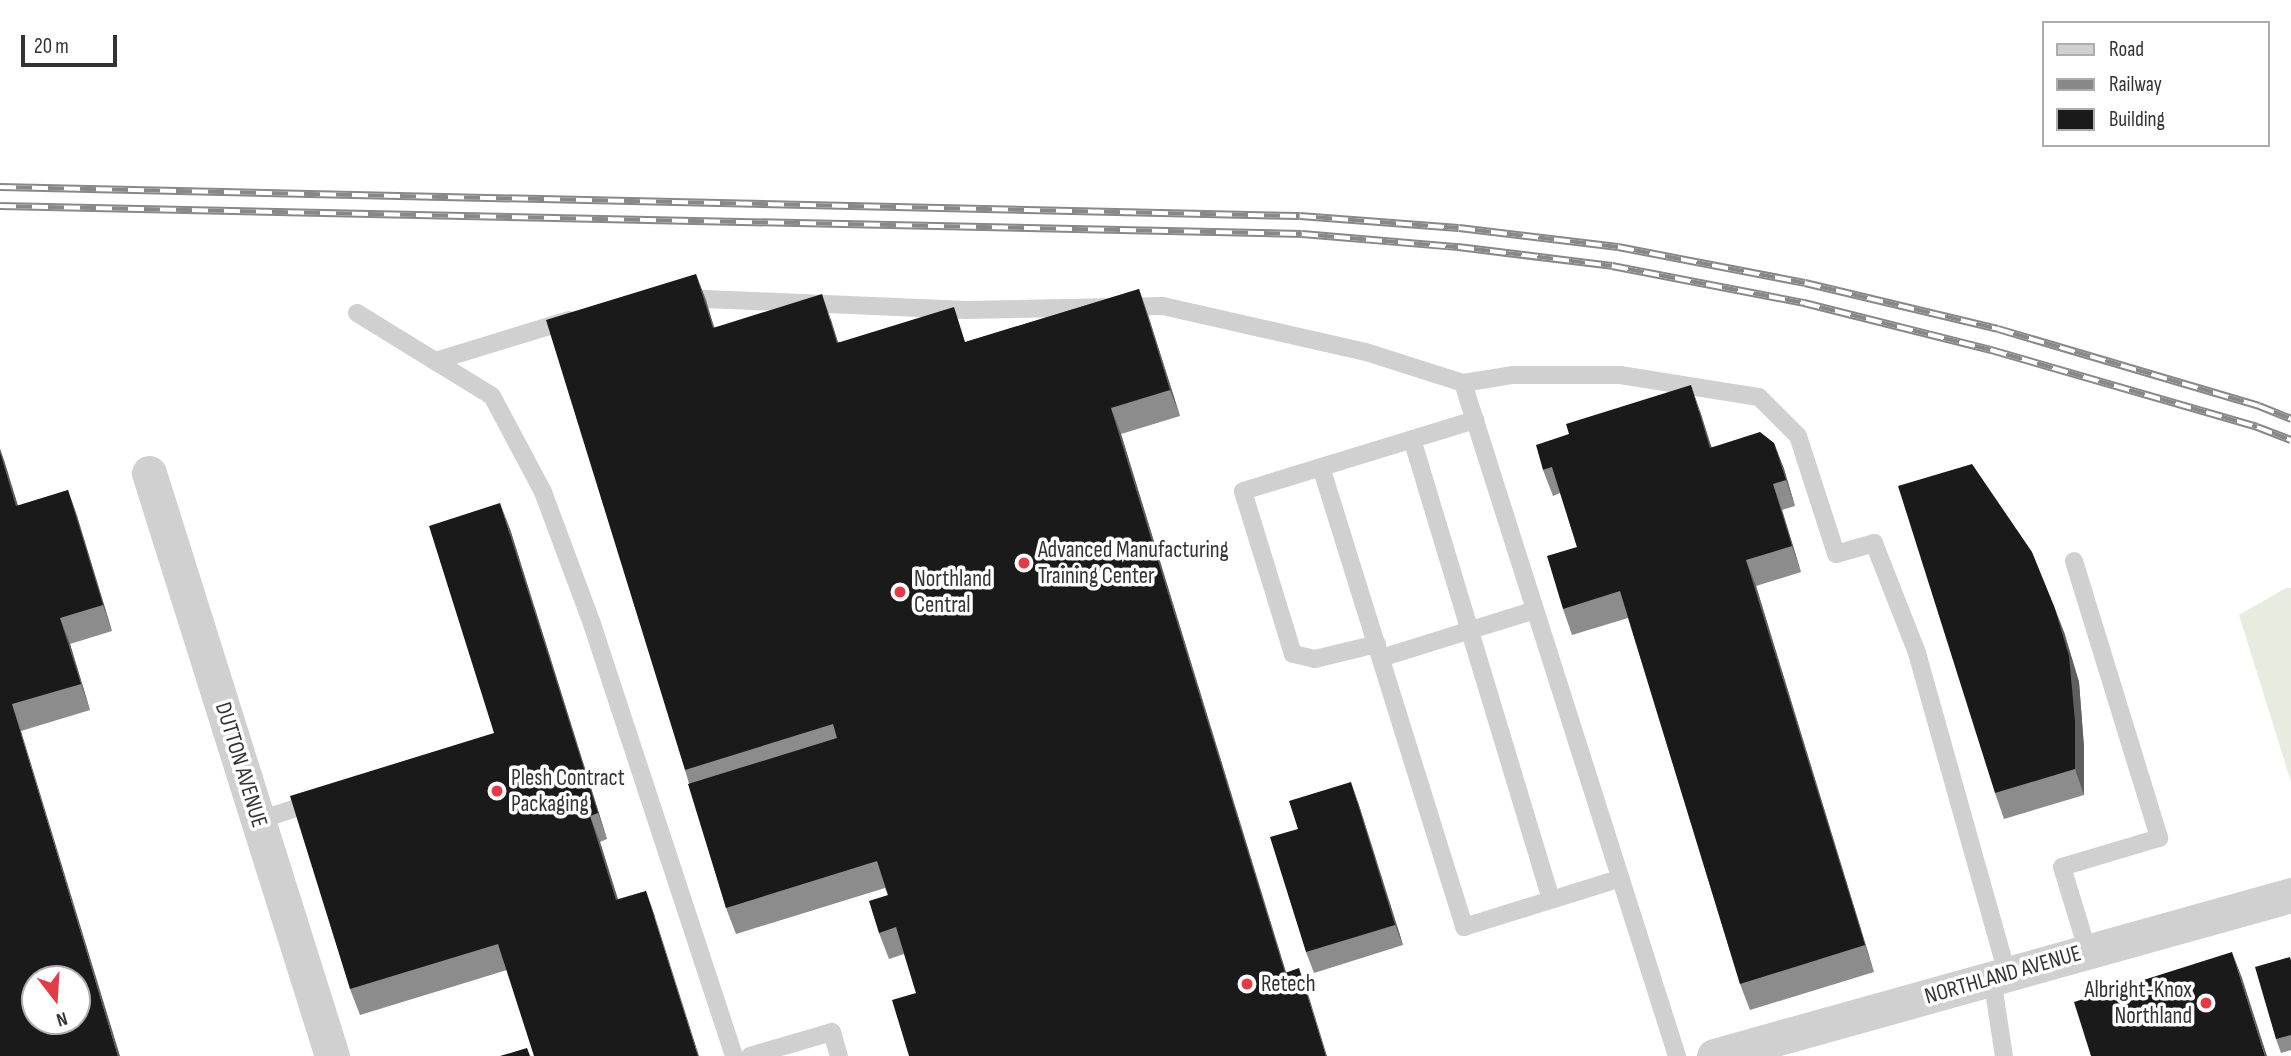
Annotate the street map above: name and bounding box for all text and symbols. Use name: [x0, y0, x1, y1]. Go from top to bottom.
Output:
scale bar: [24, 21, 121, 65]
legend: [2042, 21, 2270, 147]
text: 20 m: [34, 34, 69, 59]
text: Road: [2109, 37, 2144, 62]
text: Railway: [2109, 72, 2162, 97]
text: Building: [2109, 107, 2165, 132]
place label: Advanced Manufacturing Training Center: [1038, 536, 1229, 590]
marker: Advanced Manufacturing Training Center: [1016, 555, 1032, 571]
place label: Northland Central: [914, 565, 992, 619]
marker: Northland Central: [892, 584, 908, 600]
street label: DUTTON AVENUE: [209, 699, 273, 831]
place label: Plesh Contract Packaging: [511, 764, 625, 818]
marker: Plesh Contract Packaging: [489, 783, 505, 799]
street label: NORTHLAND AVENUE: [1922, 940, 2084, 1010]
north arrow: [21, 965, 91, 1035]
place label: Retech: [1261, 970, 1316, 998]
marker: Retech: [1239, 976, 1255, 992]
place label: Albright-Knox Northland: [2084, 976, 2192, 1030]
marker: Albright-Knox Northland: [2198, 995, 2214, 1011]
text: N: [53, 1006, 70, 1031]

